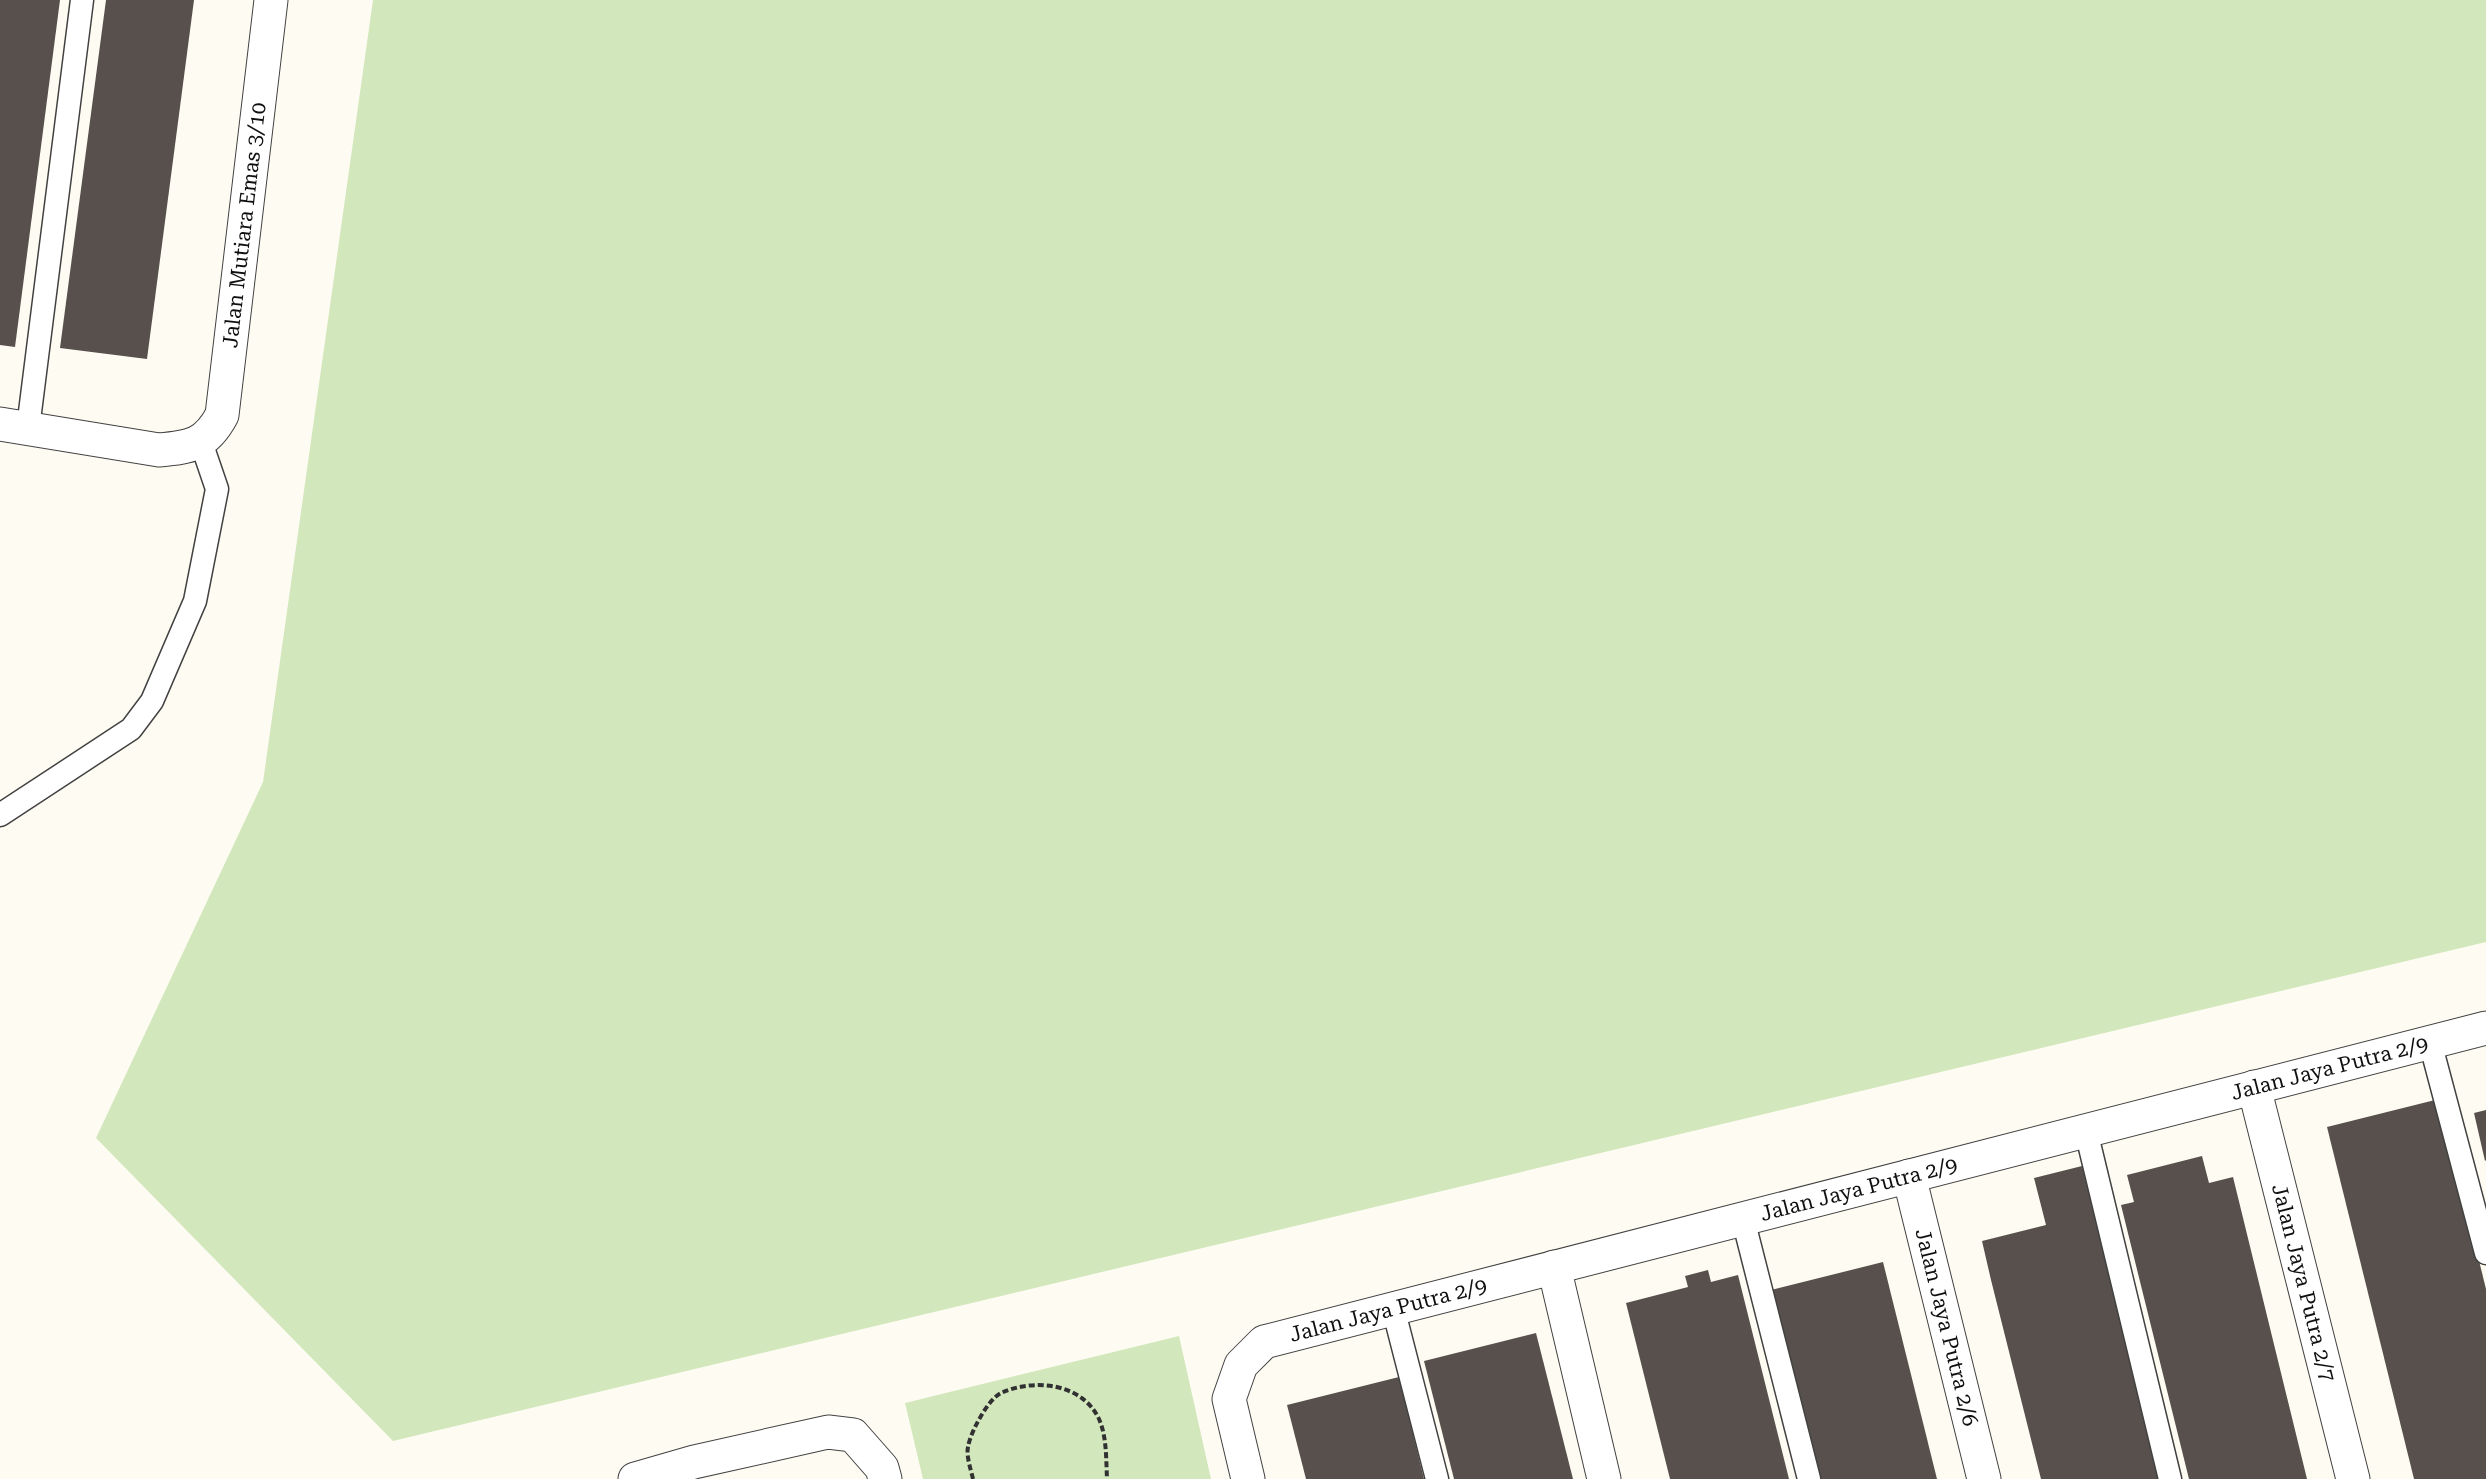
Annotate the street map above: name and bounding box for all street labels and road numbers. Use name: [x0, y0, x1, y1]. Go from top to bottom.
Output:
street label: Jalan Mutiara Emas 3/10: [218, 101, 271, 349]
street label: Jalan Jaya Putra 2/9: [2228, 1031, 2431, 1105]
street label: Jalan Jaya Putra 2/9: [1758, 1152, 1960, 1226]
street label: Jalan Jaya Putra 2/7: [2267, 1182, 2340, 1384]
street label: Jalan Jaya Putra 2/6: [1910, 1226, 1982, 1429]
street label: Jalan Jaya Putra 2/9: [1287, 1273, 1489, 1347]

